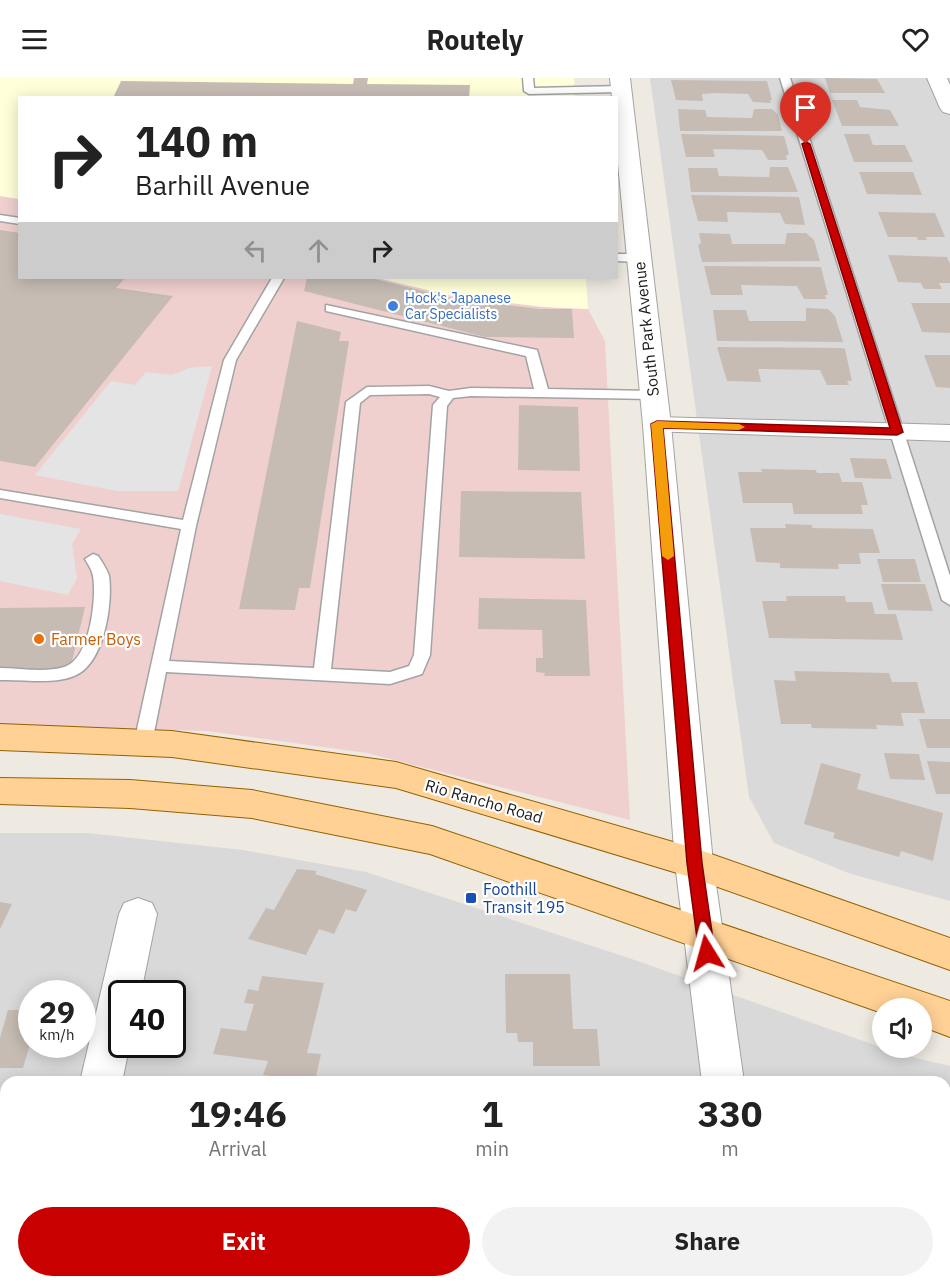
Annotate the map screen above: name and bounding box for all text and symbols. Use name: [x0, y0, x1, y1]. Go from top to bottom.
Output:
text: Routely: [427, 22, 523, 57]
icon: menu: [18, 23, 51, 56]
icon: heart: [899, 23, 932, 56]
pin: [780, 82, 831, 144]
icon: arrive: [789, 91, 822, 124]
text: 140 m: [135, 114, 258, 169]
icon: right: [36, 120, 114, 198]
text: Barhill Avenue: [135, 167, 310, 202]
icon: left: [239, 234, 272, 267]
icon: ahead: [302, 234, 335, 267]
icon: right: [365, 234, 398, 267]
street label: South Park Avenue: [629, 260, 663, 397]
place label: Hock's Japanese Car Specialists: [405, 289, 511, 323]
marker: Hock's Japanese Car Specialists: [386, 299, 400, 313]
place label: Farmer Boys: [51, 629, 141, 649]
marker: Farmer Boys: [32, 632, 46, 646]
street label: Rio Rancho Road: [423, 775, 545, 827]
place label: Foothill Transit 195: [483, 879, 565, 917]
marker: Foothill Transit 195: [464, 891, 478, 905]
position arrow: [675, 921, 739, 985]
speed limit sign: 40: [108, 980, 186, 1058]
text: 29: [39, 992, 75, 1031]
map controls: [872, 998, 932, 1058]
button: sound: [872, 998, 932, 1058]
text: km/h: [39, 1025, 75, 1044]
text: 19:46: [189, 1090, 287, 1137]
text: 1: [481, 1090, 503, 1137]
text: 330: [698, 1090, 762, 1137]
text: Arrival: [209, 1135, 267, 1162]
text: min: [475, 1135, 509, 1162]
text: m: [721, 1135, 739, 1162]
button: Exit: [18, 1207, 470, 1276]
button: Share: [482, 1207, 933, 1276]

